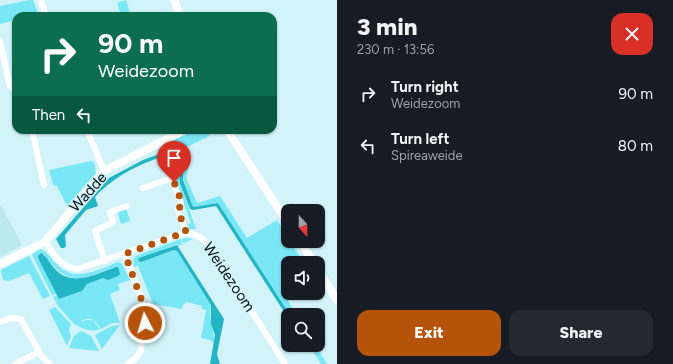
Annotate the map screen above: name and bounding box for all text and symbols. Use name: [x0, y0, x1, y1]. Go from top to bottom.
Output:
text: 3 min: [357, 12, 418, 41]
button: close: [611, 13, 653, 55]
text: 90 m: [98, 26, 163, 60]
icon: right: [32, 28, 84, 80]
text: 230 m · 13:56: [357, 42, 434, 57]
text: Weidezoom: [98, 60, 194, 82]
text: Turn right: [391, 78, 459, 96]
icon: right: [357, 83, 379, 105]
text: 90 m: [618, 85, 653, 103]
text: Weidezoom: [391, 96, 460, 111]
icon: left: [73, 104, 95, 126]
text: Then: [32, 106, 65, 124]
text: Turn left: [391, 130, 449, 148]
icon: left: [357, 135, 379, 157]
text: 80 m: [618, 137, 653, 155]
pin: [157, 141, 191, 182]
icon: arrive: [163, 147, 185, 169]
text: Spireaweide: [391, 148, 463, 163]
street label: Wadde: [66, 168, 110, 216]
north arrow: [281, 204, 325, 248]
map controls: [281, 204, 325, 352]
street label: Weidezoom: [199, 239, 259, 315]
button: sound: [281, 256, 325, 300]
position arrow: [124, 302, 166, 344]
button: search: [281, 308, 325, 352]
button: Exit: [357, 310, 501, 356]
button: Share: [509, 310, 653, 356]

